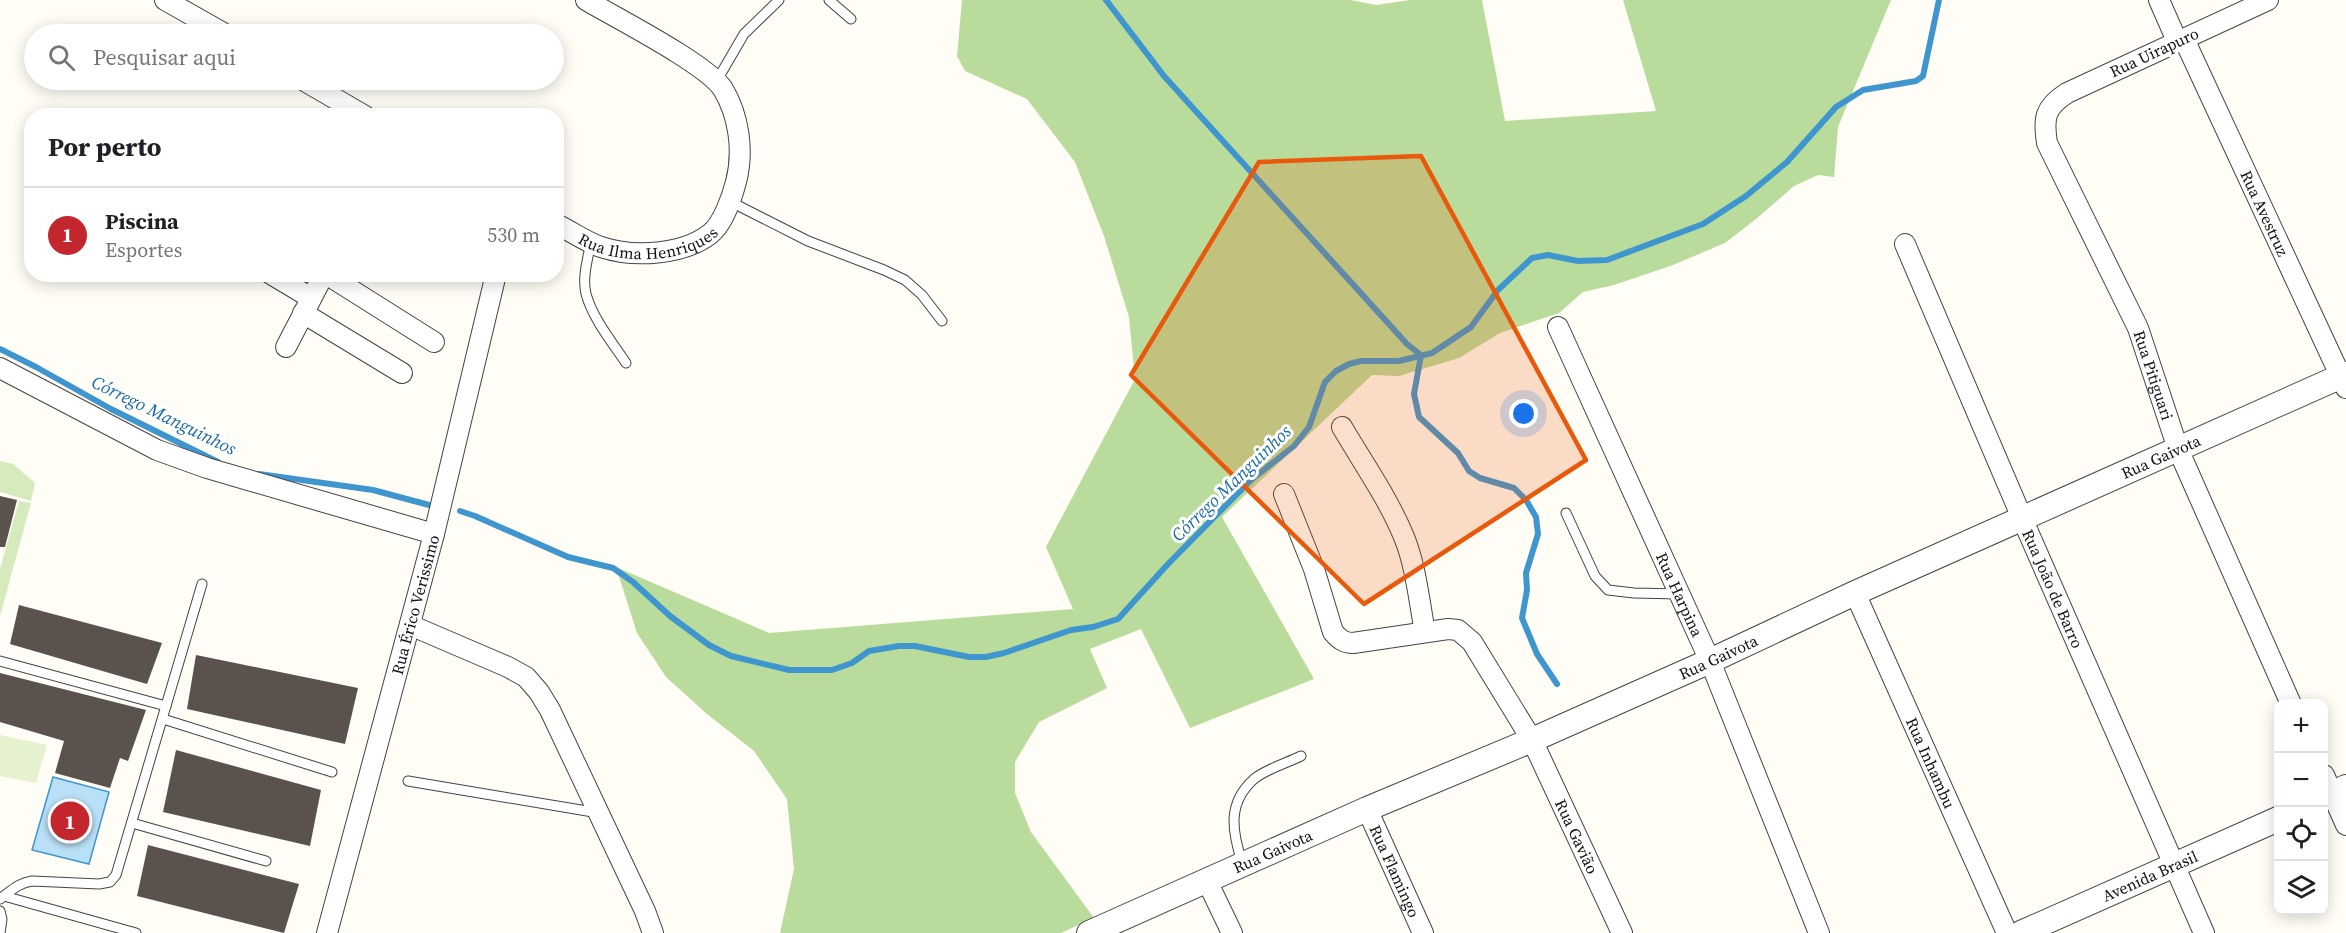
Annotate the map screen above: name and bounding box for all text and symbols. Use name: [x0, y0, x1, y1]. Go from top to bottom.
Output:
street label: Rua Uirapuro: [2106, 22, 2202, 82]
search box: [24, 24, 564, 90]
icon: search: [45, 41, 78, 74]
text: Pesquisar aqui: [93, 42, 236, 72]
text: Por perto: [48, 129, 162, 165]
street label: Rua Avestruz: [2235, 167, 2294, 260]
text: Piscina: [105, 206, 179, 236]
text: 1: [62, 221, 73, 249]
text: 530 m: [487, 221, 540, 249]
street label: Rua Ilma Henriques: [575, 222, 723, 264]
text: Esportes: [105, 236, 182, 264]
street label: Rua Pitiguari: [2129, 328, 2179, 423]
water label: Córrego Manguinhos: [88, 369, 241, 461]
your location: [1509, 399, 1538, 428]
water label: Córrego Manguinhos: [1166, 419, 1297, 547]
street label: Rua Gaivota: [2118, 429, 2205, 484]
street label: Rua João de Barro: [2017, 526, 2089, 652]
street label: Rua Érico Verissimo: [386, 532, 444, 677]
street label: Rua Harpina: [1651, 549, 1709, 641]
street label: Rua Gaivota: [1675, 629, 1762, 685]
map controls: [2274, 699, 2328, 915]
button: +: [2274, 699, 2328, 753]
street label: Rua Inhambu: [1901, 714, 1961, 812]
button: −: [2274, 753, 2328, 807]
street label: Rua Gavião: [1550, 795, 1604, 877]
pin: 1: [50, 798, 90, 844]
button: locate: [2274, 807, 2328, 861]
street label: Rua Flamingo: [1365, 821, 1426, 921]
street label: Rua Gaivota: [1229, 823, 1317, 878]
street label: Avenida Brasil: [2099, 845, 2201, 907]
button: layers: [2274, 861, 2328, 915]

